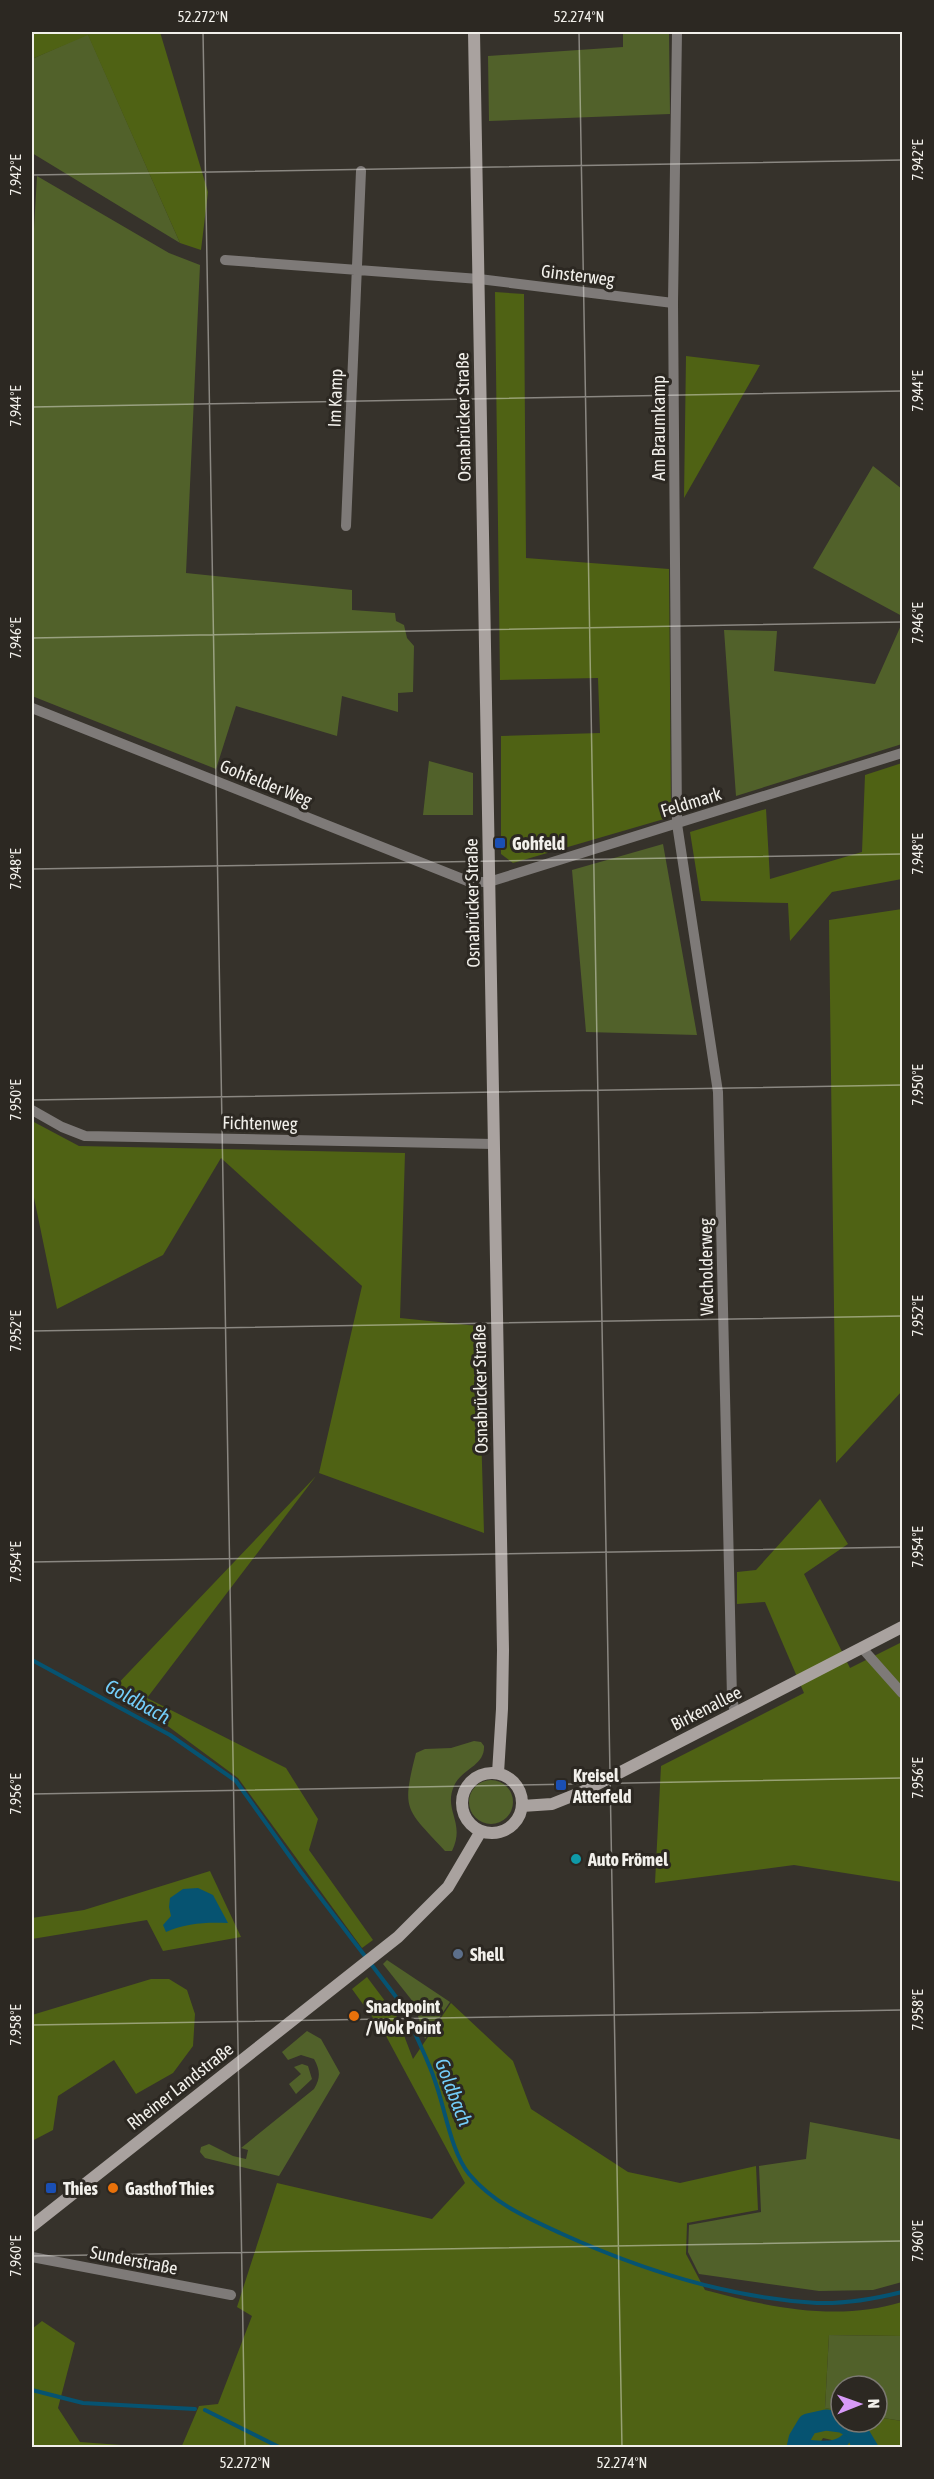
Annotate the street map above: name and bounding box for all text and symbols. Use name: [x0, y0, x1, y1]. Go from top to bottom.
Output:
text: 52.272°N: [178, 8, 228, 25]
text: 52.274°N: [554, 8, 604, 25]
text: 7.942°E: [909, 139, 926, 181]
text: 7.942°E: [7, 154, 24, 196]
street label: Ginsterweg: [540, 260, 616, 290]
street label: Osnabrücker Straße: [451, 352, 475, 482]
street label: Im Kamp: [323, 368, 347, 428]
text: 7.944°E: [909, 370, 926, 412]
street label: Am Braumkamp: [648, 375, 669, 481]
text: 7.944°E: [7, 385, 24, 427]
text: 7.946°E: [909, 602, 926, 644]
text: 7.946°E: [7, 617, 24, 659]
street label: Gohfelder Weg: [217, 755, 315, 811]
street label: Feldmark: [658, 783, 724, 821]
place label: Gohfeld: [512, 833, 565, 854]
text: 7.948°E: [909, 833, 926, 875]
marker: Gohfeld: [493, 836, 507, 850]
street label: Osnabrücker Straße: [460, 838, 484, 968]
text: 7.948°E: [7, 848, 24, 890]
text: 7.950°E: [909, 1064, 926, 1106]
text: 7.950°E: [7, 1079, 24, 1121]
street label: Fichtenweg: [222, 1112, 298, 1134]
street label: Wacholderweg: [695, 1218, 717, 1316]
text: 7.952°E: [909, 1295, 926, 1337]
text: 7.952°E: [7, 1310, 24, 1352]
street label: Osnabrücker Straße: [468, 1324, 492, 1454]
text: 7.954°E: [909, 1526, 926, 1568]
text: 7.954°E: [7, 1541, 24, 1583]
water label: Goldbach: [102, 1674, 175, 1728]
street label: Birkenallee: [667, 1681, 745, 1735]
text: 7.956°E: [909, 1757, 926, 1799]
place label: Kreisel Atterfeld: [572, 1765, 632, 1807]
text: 7.956°E: [7, 1773, 24, 1815]
marker: Kreisel Atterfeld: [554, 1778, 568, 1792]
place label: Auto Frömel: [587, 1849, 668, 1870]
marker: Auto Frömel: [569, 1852, 583, 1866]
place label: Shell: [470, 1944, 504, 1965]
marker: Shell: [451, 1947, 465, 1961]
text: 7.958°E: [909, 1989, 926, 2031]
place label: Snackpoint / Wok Point: [366, 1996, 442, 2038]
text: 7.958°E: [7, 2004, 24, 2046]
marker: Snackpoint / Wok Point: [347, 2009, 361, 2023]
street label: Rheiner Landstraße: [123, 2038, 237, 2134]
water label: Goldbach: [431, 2055, 477, 2129]
place label: Thies: [63, 2178, 99, 2199]
place label: Gasthof Thies: [125, 2178, 215, 2199]
marker: Thies: [44, 2181, 58, 2195]
marker: Gasthof Thies: [106, 2181, 120, 2195]
text: 7.960°E: [909, 2220, 926, 2262]
text: 7.960°E: [7, 2235, 24, 2277]
street label: Sunderstraße: [89, 2241, 179, 2279]
north arrow: [829, 2374, 889, 2434]
text: N: [865, 2399, 883, 2409]
text: 52.272°N: [220, 2454, 270, 2471]
text: 52.274°N: [597, 2454, 647, 2471]

